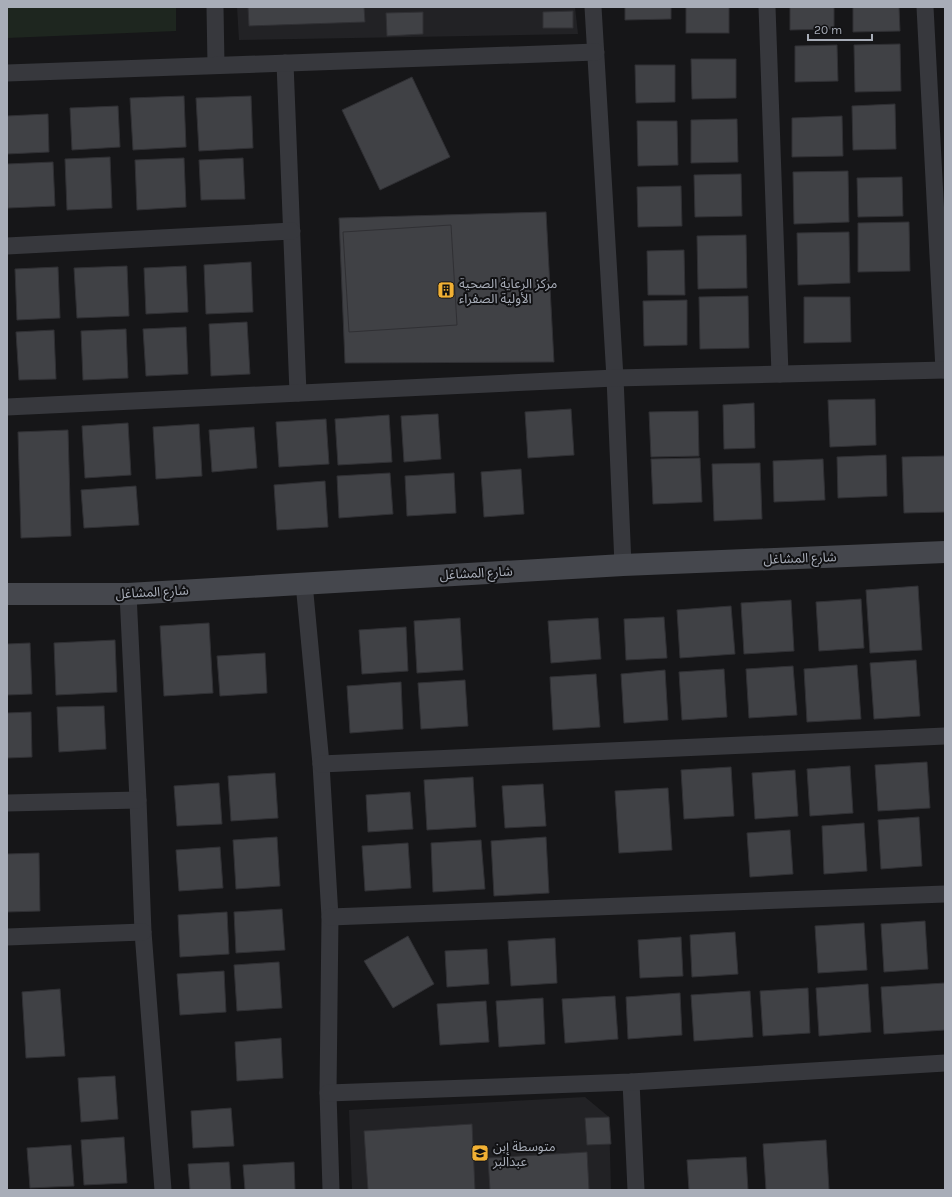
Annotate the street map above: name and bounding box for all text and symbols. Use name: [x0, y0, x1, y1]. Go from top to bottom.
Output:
scale bar: [808, 16, 872, 42]
text: 20 m: [814, 23, 842, 37]
place label: مركز الرعاية الصحية الأولية الصفراء: [459, 276, 557, 306]
building icon: مركز الرعاية الصحية الأولية الصفراء: [436, 280, 456, 300]
street label: شارع المشاغل: [763, 549, 837, 570]
street label: شارع المشاغل: [439, 564, 513, 585]
street label: شارع المشاغل: [115, 583, 189, 604]
place label: متوسطة إبن عبدالبر: [492, 1139, 556, 1169]
school or university icon: متوسطة إبن عبدالبر: [470, 1143, 490, 1163]

